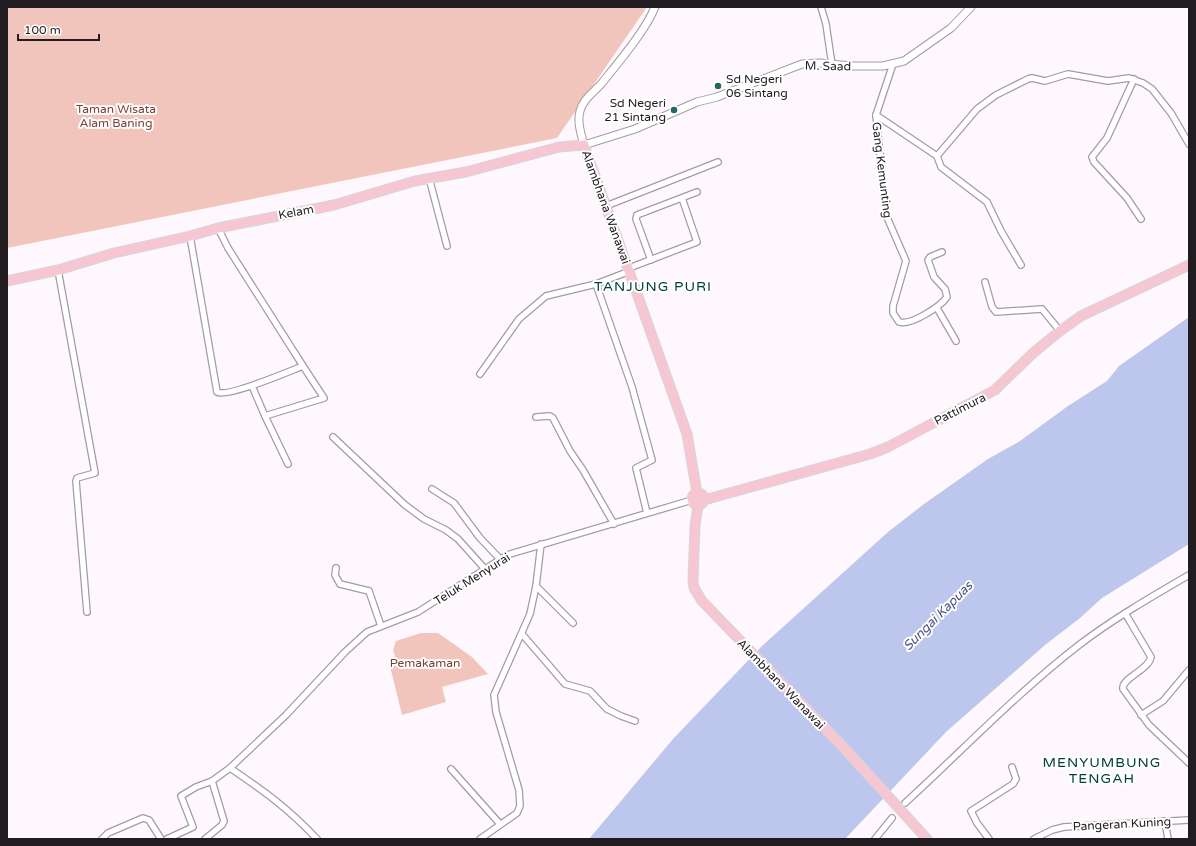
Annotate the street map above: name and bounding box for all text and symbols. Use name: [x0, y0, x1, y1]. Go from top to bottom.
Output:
scale bar: [18, 16, 99, 42]
text: 100 m: [24, 23, 61, 37]
street label: M. Saad: [805, 59, 851, 73]
place label: Sd Negeri 06 Sintang: [726, 72, 788, 100]
marker: Sd Negeri 06 Sintang: [713, 81, 723, 91]
place label: Sd Negeri 21 Sintang: [604, 96, 666, 124]
park label: Taman Wisata Alam Baning: [76, 102, 156, 130]
marker: Sd Negeri 21 Sintang: [669, 105, 679, 115]
street label: Gang Kemunting: [869, 121, 895, 219]
street label: Alambhana Wanawai: [579, 148, 633, 266]
street label: Kelam: [277, 202, 315, 222]
district label: TANJUNG PURI: [594, 278, 712, 295]
street label: Pattimura: [932, 390, 988, 428]
street label: Teluk Menyurai: [431, 550, 513, 608]
water label: Sungai Kapuas: [900, 577, 977, 654]
street label: Alambhana Wanawai: [734, 636, 828, 732]
park label: Pemakaman: [390, 656, 460, 670]
district label: MENYUMBUNG TENGAH: [1043, 754, 1161, 787]
street label: Pangeran Kuning: [1072, 814, 1172, 834]

